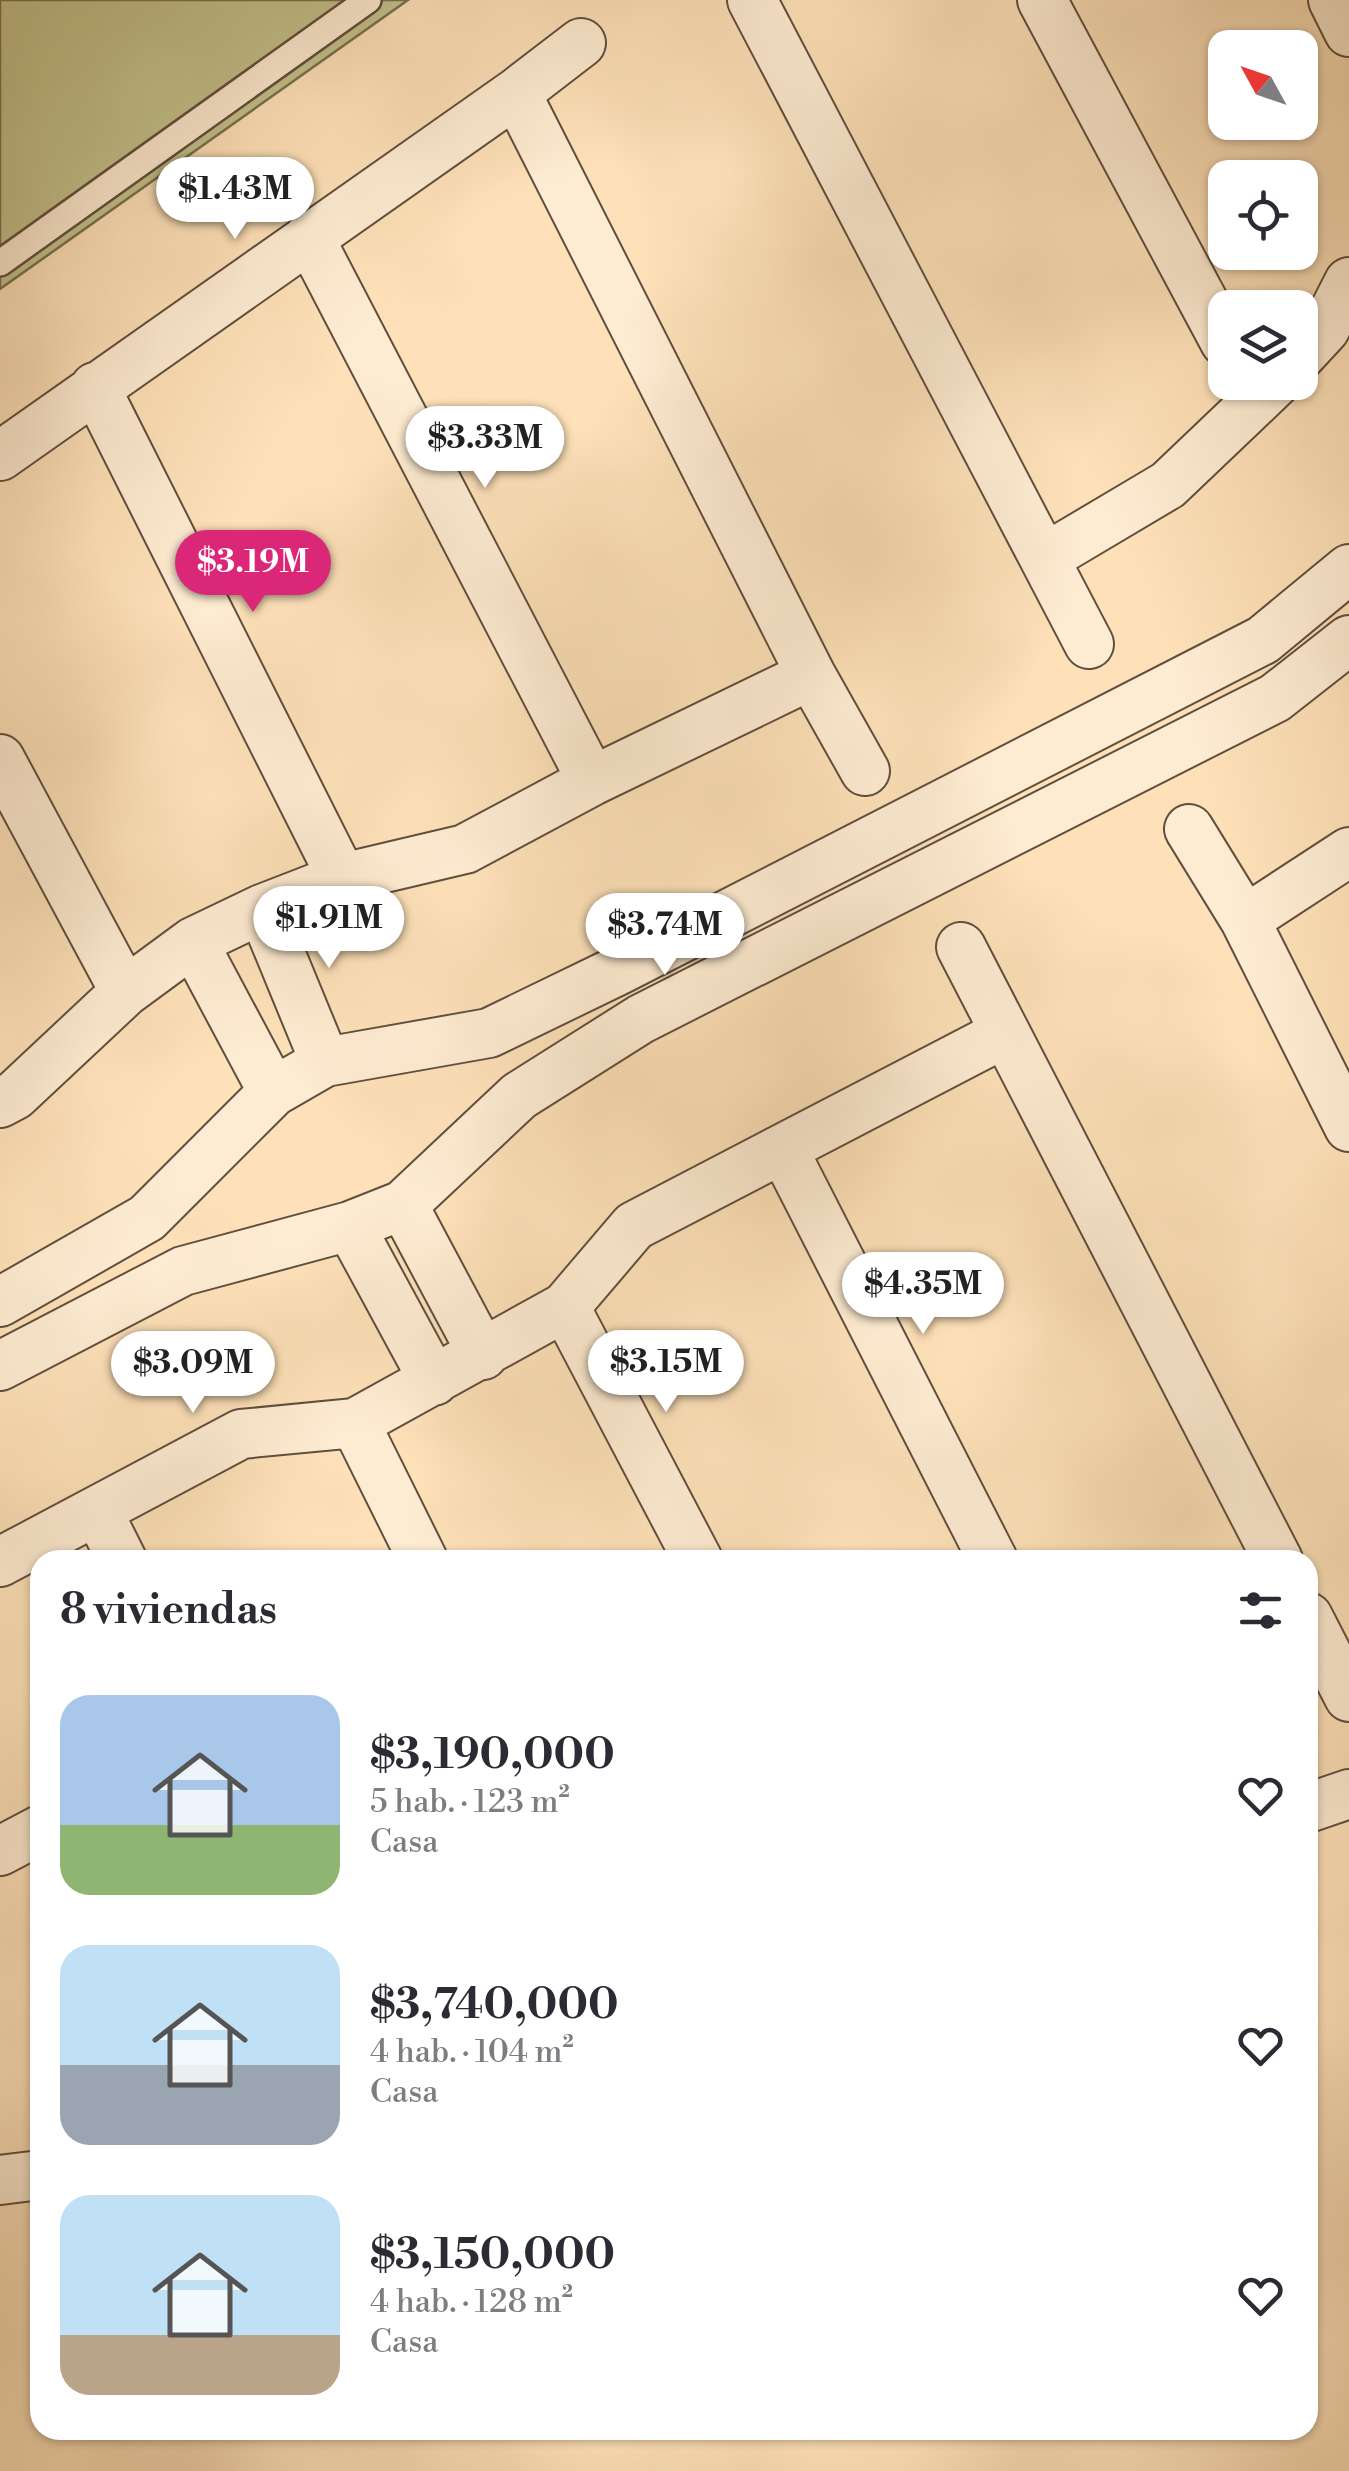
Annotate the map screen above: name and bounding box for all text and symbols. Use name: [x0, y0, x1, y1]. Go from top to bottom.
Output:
north arrow: [1208, 30, 1318, 140]
map controls: [1208, 30, 1318, 400]
pin: $1.43M: [154, 157, 316, 242]
button: locate: [1208, 160, 1318, 270]
text: $1.43M: [178, 169, 292, 209]
button: layers: [1208, 290, 1318, 400]
pin: $3.33M: [404, 406, 566, 491]
text: $3.33M: [427, 418, 543, 458]
pin: $3.19M: [172, 530, 334, 615]
text: $3.19M: [197, 542, 309, 582]
pin: $1.91M: [248, 886, 410, 971]
pin: $3.74M: [584, 893, 746, 978]
text: $1.91M: [275, 898, 383, 938]
text: $3.74M: [608, 905, 722, 945]
pin: $4.35M: [842, 1252, 1004, 1337]
text: $4.35M: [864, 1264, 982, 1304]
pin: $3.15M: [585, 1330, 747, 1415]
pin: $3.09M: [112, 1331, 274, 1416]
text: $3.15M: [610, 1342, 722, 1382]
text: $3.09M: [133, 1343, 253, 1383]
icon: filters: [1233, 1583, 1288, 1638]
text: 8 viviendas: [60, 1584, 277, 1637]
text: $3,190,000: [370, 1729, 615, 1782]
icon: home: [140, 1735, 260, 1855]
icon: heart: [1233, 1768, 1288, 1823]
text: 5 hab. · 123 m²: [370, 1782, 570, 1822]
text: Casa: [370, 1822, 438, 1862]
text: $3,740,000: [370, 1979, 618, 2032]
icon: home: [140, 1985, 260, 2105]
icon: heart: [1233, 2018, 1288, 2073]
text: 4 hab. · 104 m²: [370, 2032, 574, 2072]
text: Casa: [370, 2072, 438, 2112]
text: $3,150,000: [370, 2229, 615, 2282]
icon: home: [140, 2235, 260, 2355]
icon: heart: [1233, 2268, 1288, 2323]
text: 4 hab. · 128 m²: [370, 2282, 573, 2322]
text: Casa: [370, 2322, 438, 2362]

